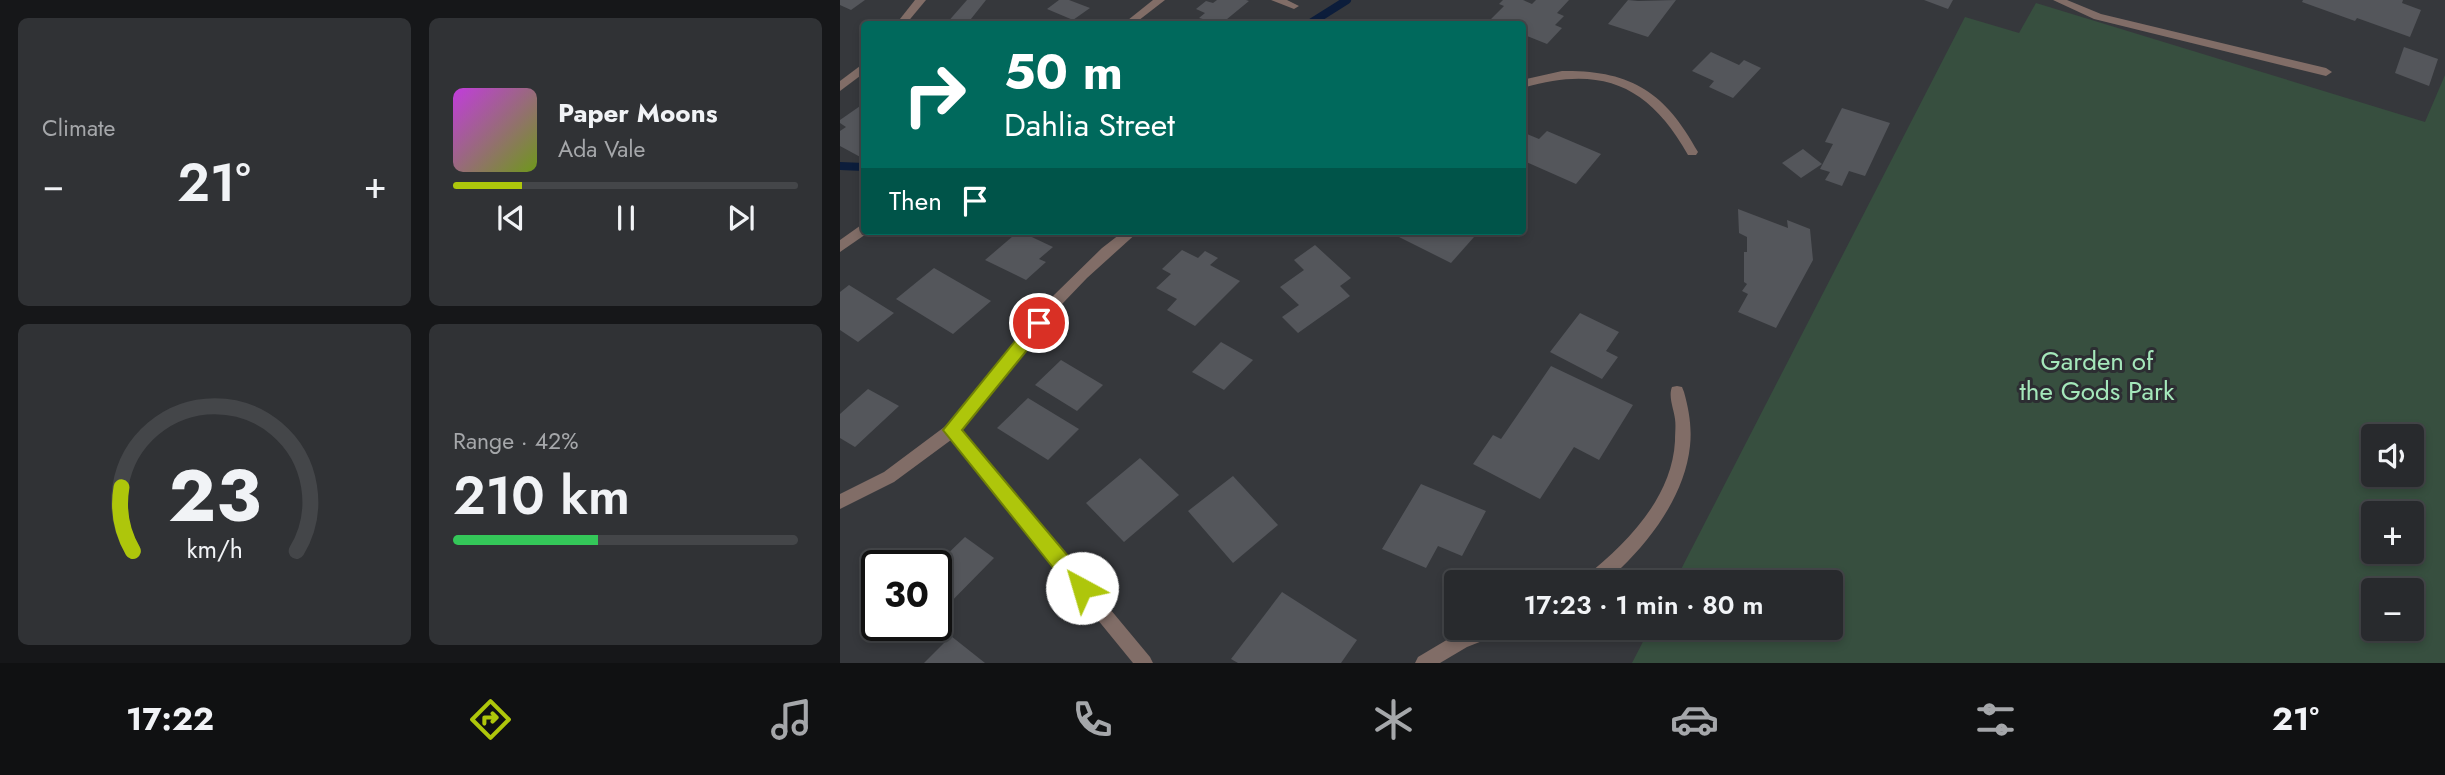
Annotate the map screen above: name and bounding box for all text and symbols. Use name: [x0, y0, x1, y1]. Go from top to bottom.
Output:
text: 50 m: [1004, 37, 1123, 107]
icon: right: [889, 49, 980, 140]
text: Paper Moons: [558, 94, 718, 132]
text: Dahlia Street: [1004, 102, 1175, 148]
text: Climate: [42, 111, 115, 145]
text: Ada Vale: [558, 132, 645, 166]
text: 21°: [177, 145, 251, 221]
text: −: [42, 157, 64, 212]
text: +: [364, 157, 387, 212]
text: Then: [889, 182, 942, 220]
icon: arrive: [956, 182, 994, 220]
icon: previous: [492, 199, 530, 237]
icon: pause: [607, 199, 645, 237]
icon: next: [722, 199, 760, 237]
pin: [1009, 293, 1069, 353]
icon: arrive: [1020, 304, 1058, 342]
park label: Garden of the Gods Park: [2020, 342, 2175, 410]
text: Range · 42%: [453, 424, 578, 458]
map controls: [2361, 424, 2424, 641]
button: sound: [2361, 424, 2424, 487]
text: 23: [168, 443, 261, 548]
text: 210 km: [453, 458, 630, 534]
button: +: [2361, 501, 2424, 564]
text: km/h: [186, 530, 243, 566]
speed limit sign: 30: [861, 550, 952, 641]
position arrow: [1045, 551, 1119, 625]
button: −: [2361, 578, 2424, 641]
text: 17:23 · 1 min · 80 m: [1524, 586, 1763, 624]
icon: directions: [466, 695, 515, 744]
icon: music: [767, 695, 816, 744]
icon: phone: [1068, 695, 1117, 744]
icon: climate: [1369, 695, 1418, 744]
icon: car: [1670, 695, 1719, 744]
icon: filters: [1971, 695, 2020, 744]
text: 17:22: [126, 696, 214, 742]
text: 21°: [2272, 696, 2319, 742]

